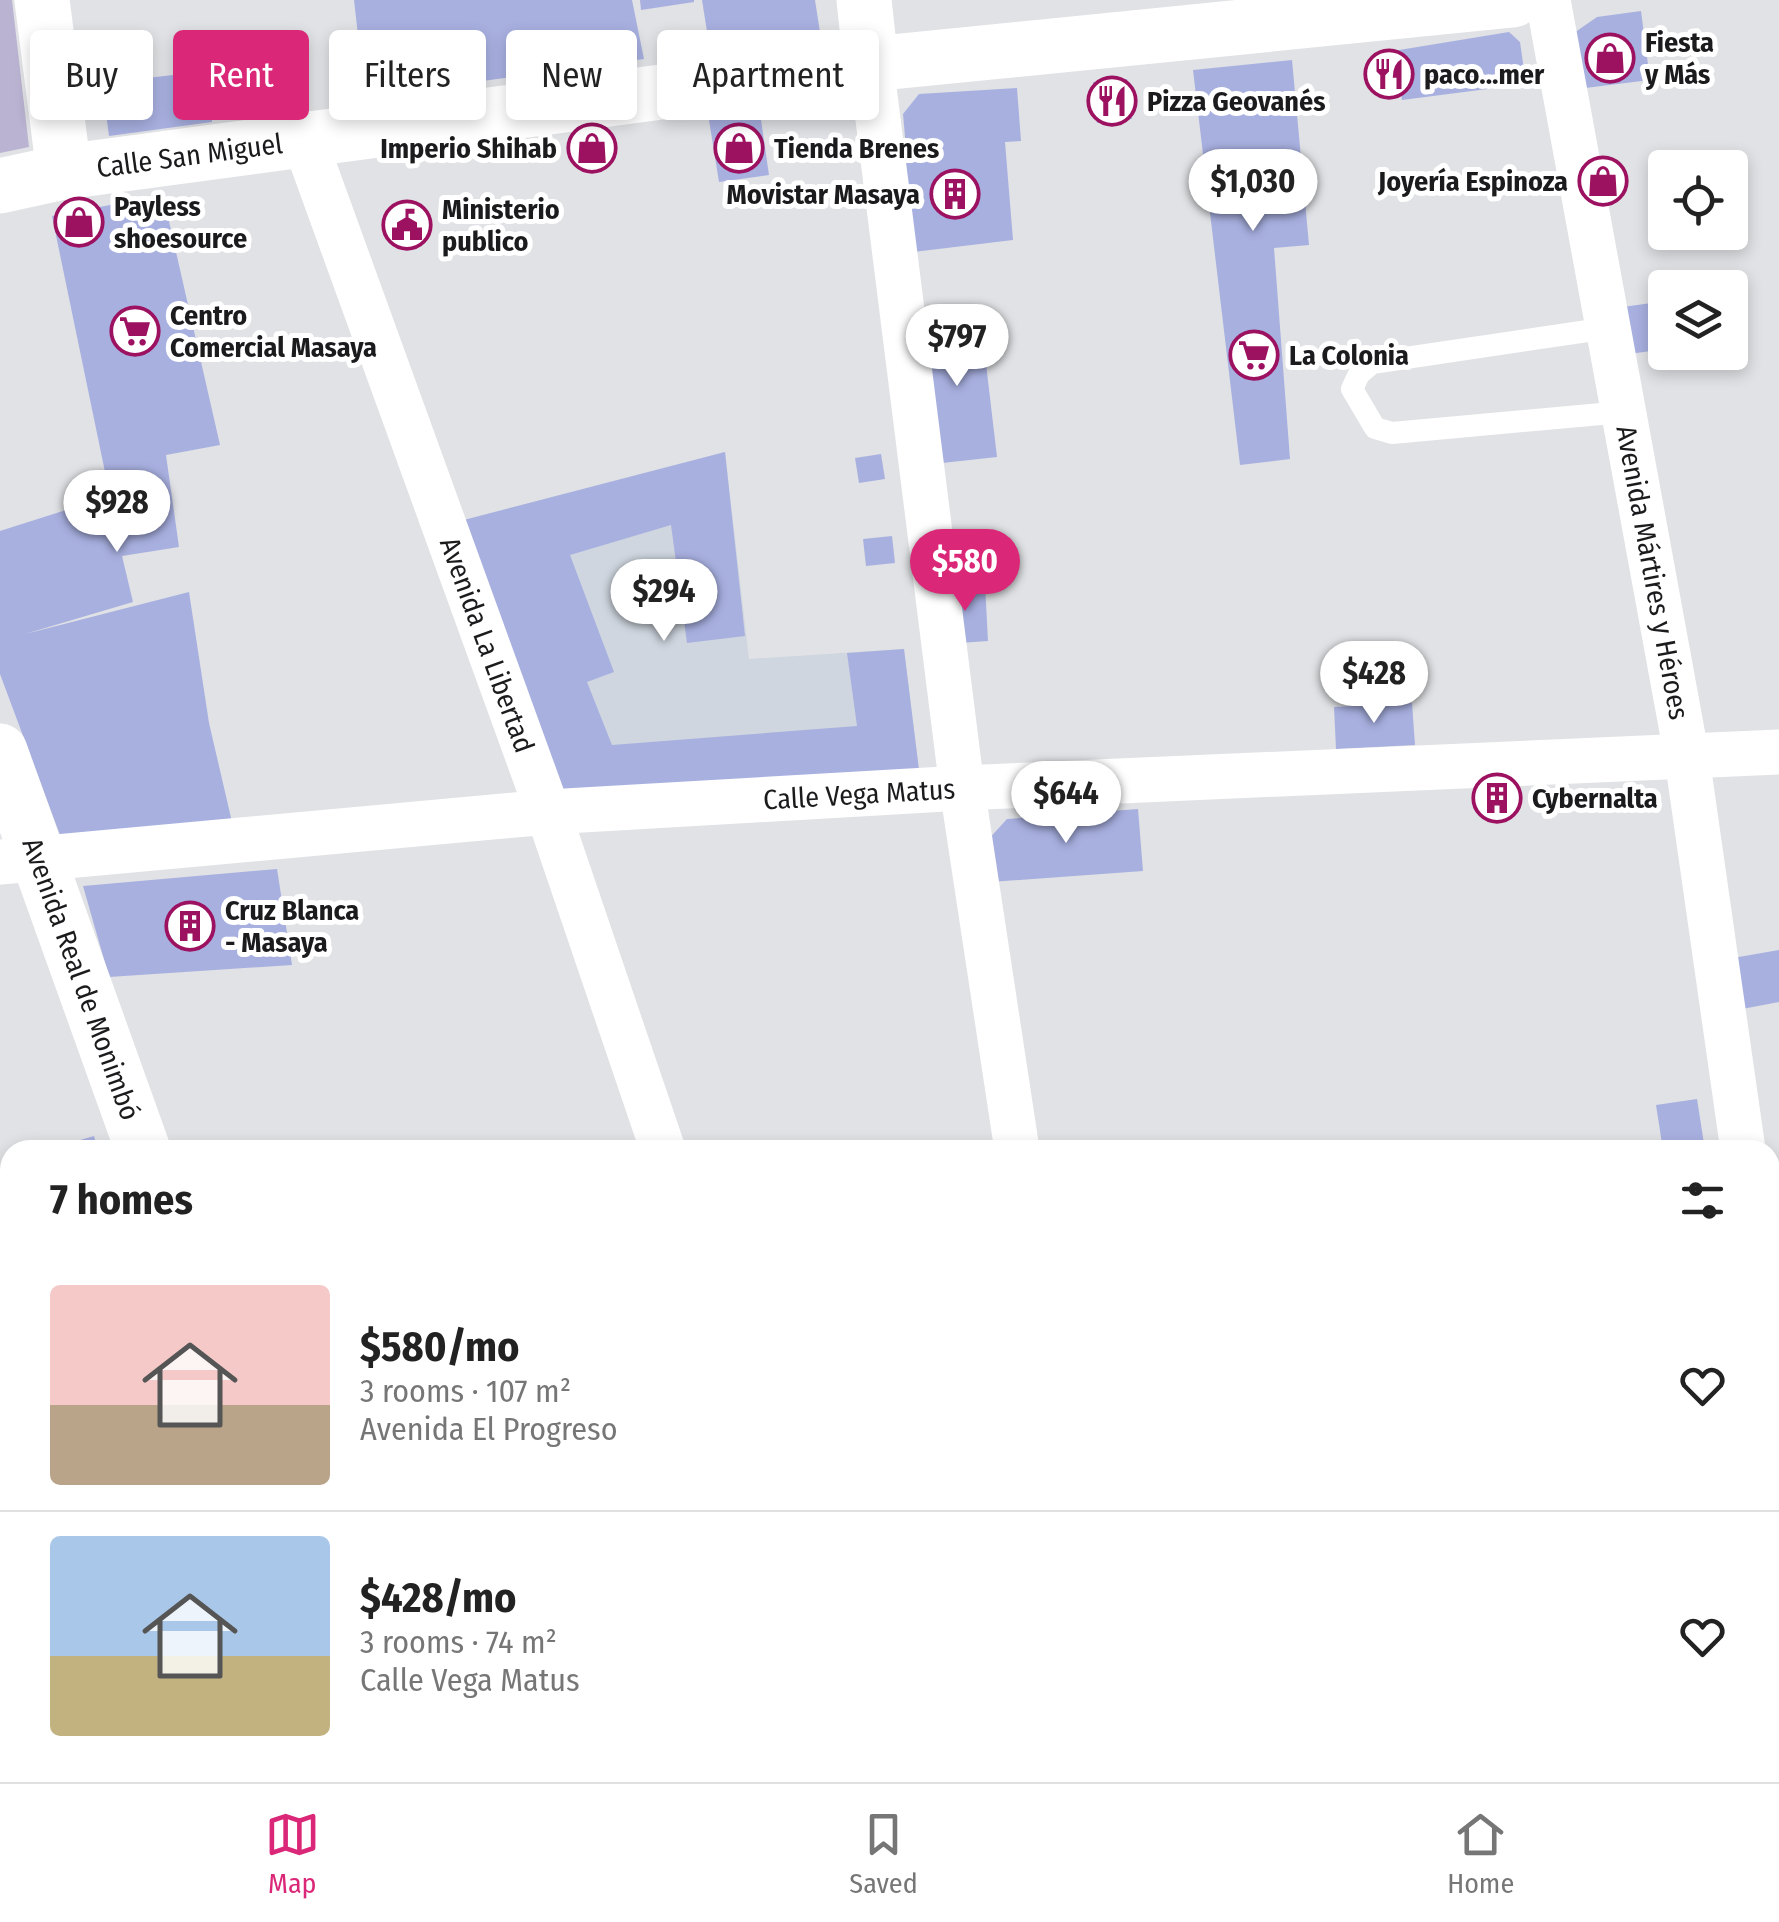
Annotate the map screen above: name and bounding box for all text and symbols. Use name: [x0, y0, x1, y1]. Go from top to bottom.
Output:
place label: Fiesta y Más: [1644, 26, 1714, 91]
chip: Buy: [30, 30, 153, 120]
chip: Rent: [173, 30, 309, 120]
chip: Filters: [329, 30, 486, 120]
chip: New: [506, 30, 637, 120]
chip: Apartment: [657, 30, 879, 120]
shop icon: Fiesta y Más: [1584, 32, 1636, 84]
restaurant icon: paco...mer: [1363, 48, 1415, 100]
place label: paco...mer: [1424, 58, 1545, 91]
restaurant icon: Pizza Geovanés: [1086, 75, 1138, 127]
place label: Pizza Geovanés: [1147, 85, 1325, 118]
shop icon: Imperio Shihab: [566, 122, 618, 174]
shop icon: Tienda Brenes: [713, 122, 765, 174]
street label: Calle San Miguel: [94, 126, 284, 184]
place label: Imperio Shihab: [380, 132, 557, 165]
place label: Tienda Brenes: [774, 132, 939, 165]
pin: $1,030: [1172, 149, 1334, 234]
map controls: [1648, 150, 1748, 370]
button: locate: [1648, 150, 1748, 250]
shop icon: Joyería Espinoza: [1577, 155, 1629, 207]
text: $1,030: [1211, 162, 1295, 200]
place label: Joyería Espinoza: [1377, 165, 1568, 198]
building icon: Movistar Masaya: [929, 168, 981, 220]
place label: Movistar Masaya: [727, 178, 920, 211]
place label: Payless shoesource: [114, 190, 247, 255]
place label: Ministerio publico: [442, 193, 560, 258]
shop icon: Payless shoesource: [53, 196, 105, 248]
public building icon: Ministerio publico: [381, 199, 433, 251]
button: layers: [1648, 270, 1748, 370]
place label: Centro Comercial Masaya: [170, 299, 377, 364]
pin: $797: [898, 304, 1016, 389]
supermarket icon: Centro Comercial Masaya: [109, 305, 161, 357]
text: $797: [928, 317, 986, 355]
supermarket icon: La Colonia: [1228, 329, 1280, 381]
place label: La Colonia: [1289, 339, 1409, 372]
street label: Avenida Mártires y Héroes: [1610, 423, 1696, 722]
pin: $928: [58, 470, 176, 555]
text: $928: [85, 483, 149, 521]
pin: $580: [906, 529, 1024, 614]
street label: Avenida La Libertad: [433, 533, 541, 757]
text: $580: [932, 542, 998, 580]
pin: $294: [605, 559, 723, 644]
text: $294: [632, 572, 696, 610]
pin: $428: [1315, 641, 1433, 726]
text: $428: [1342, 654, 1406, 692]
pin: $644: [1007, 761, 1125, 846]
street label: Calle Vega Matus: [762, 772, 956, 816]
building icon: Cybernalta: [1471, 772, 1523, 824]
text: $644: [1033, 774, 1099, 812]
place label: Cybernalta: [1532, 782, 1658, 815]
street label: Avenida Real de Monimbó: [16, 833, 147, 1124]
place label: Cruz Blanca - Masaya: [225, 894, 359, 959]
building icon: Cruz Blanca - Masaya: [164, 900, 216, 952]
icon: filters: [1675, 1173, 1730, 1228]
text: 7 homes: [50, 1175, 193, 1225]
text: $580/mo: [360, 1322, 520, 1372]
icon: home: [130, 1325, 250, 1445]
icon: heart: [1675, 1358, 1730, 1413]
text: 3 rooms · 107 m²: [360, 1372, 571, 1410]
text: Avenida El Progreso: [360, 1410, 618, 1448]
text: $428/mo: [360, 1573, 517, 1623]
icon: home: [130, 1576, 250, 1696]
icon: heart: [1675, 1609, 1730, 1664]
text: 3 rooms · 74 m²: [360, 1623, 557, 1661]
text: Calle Vega Matus: [360, 1661, 580, 1699]
tab: Map: [265, 1807, 320, 1900]
tab: Saved: [849, 1807, 918, 1900]
tab: Home: [1447, 1807, 1514, 1900]

